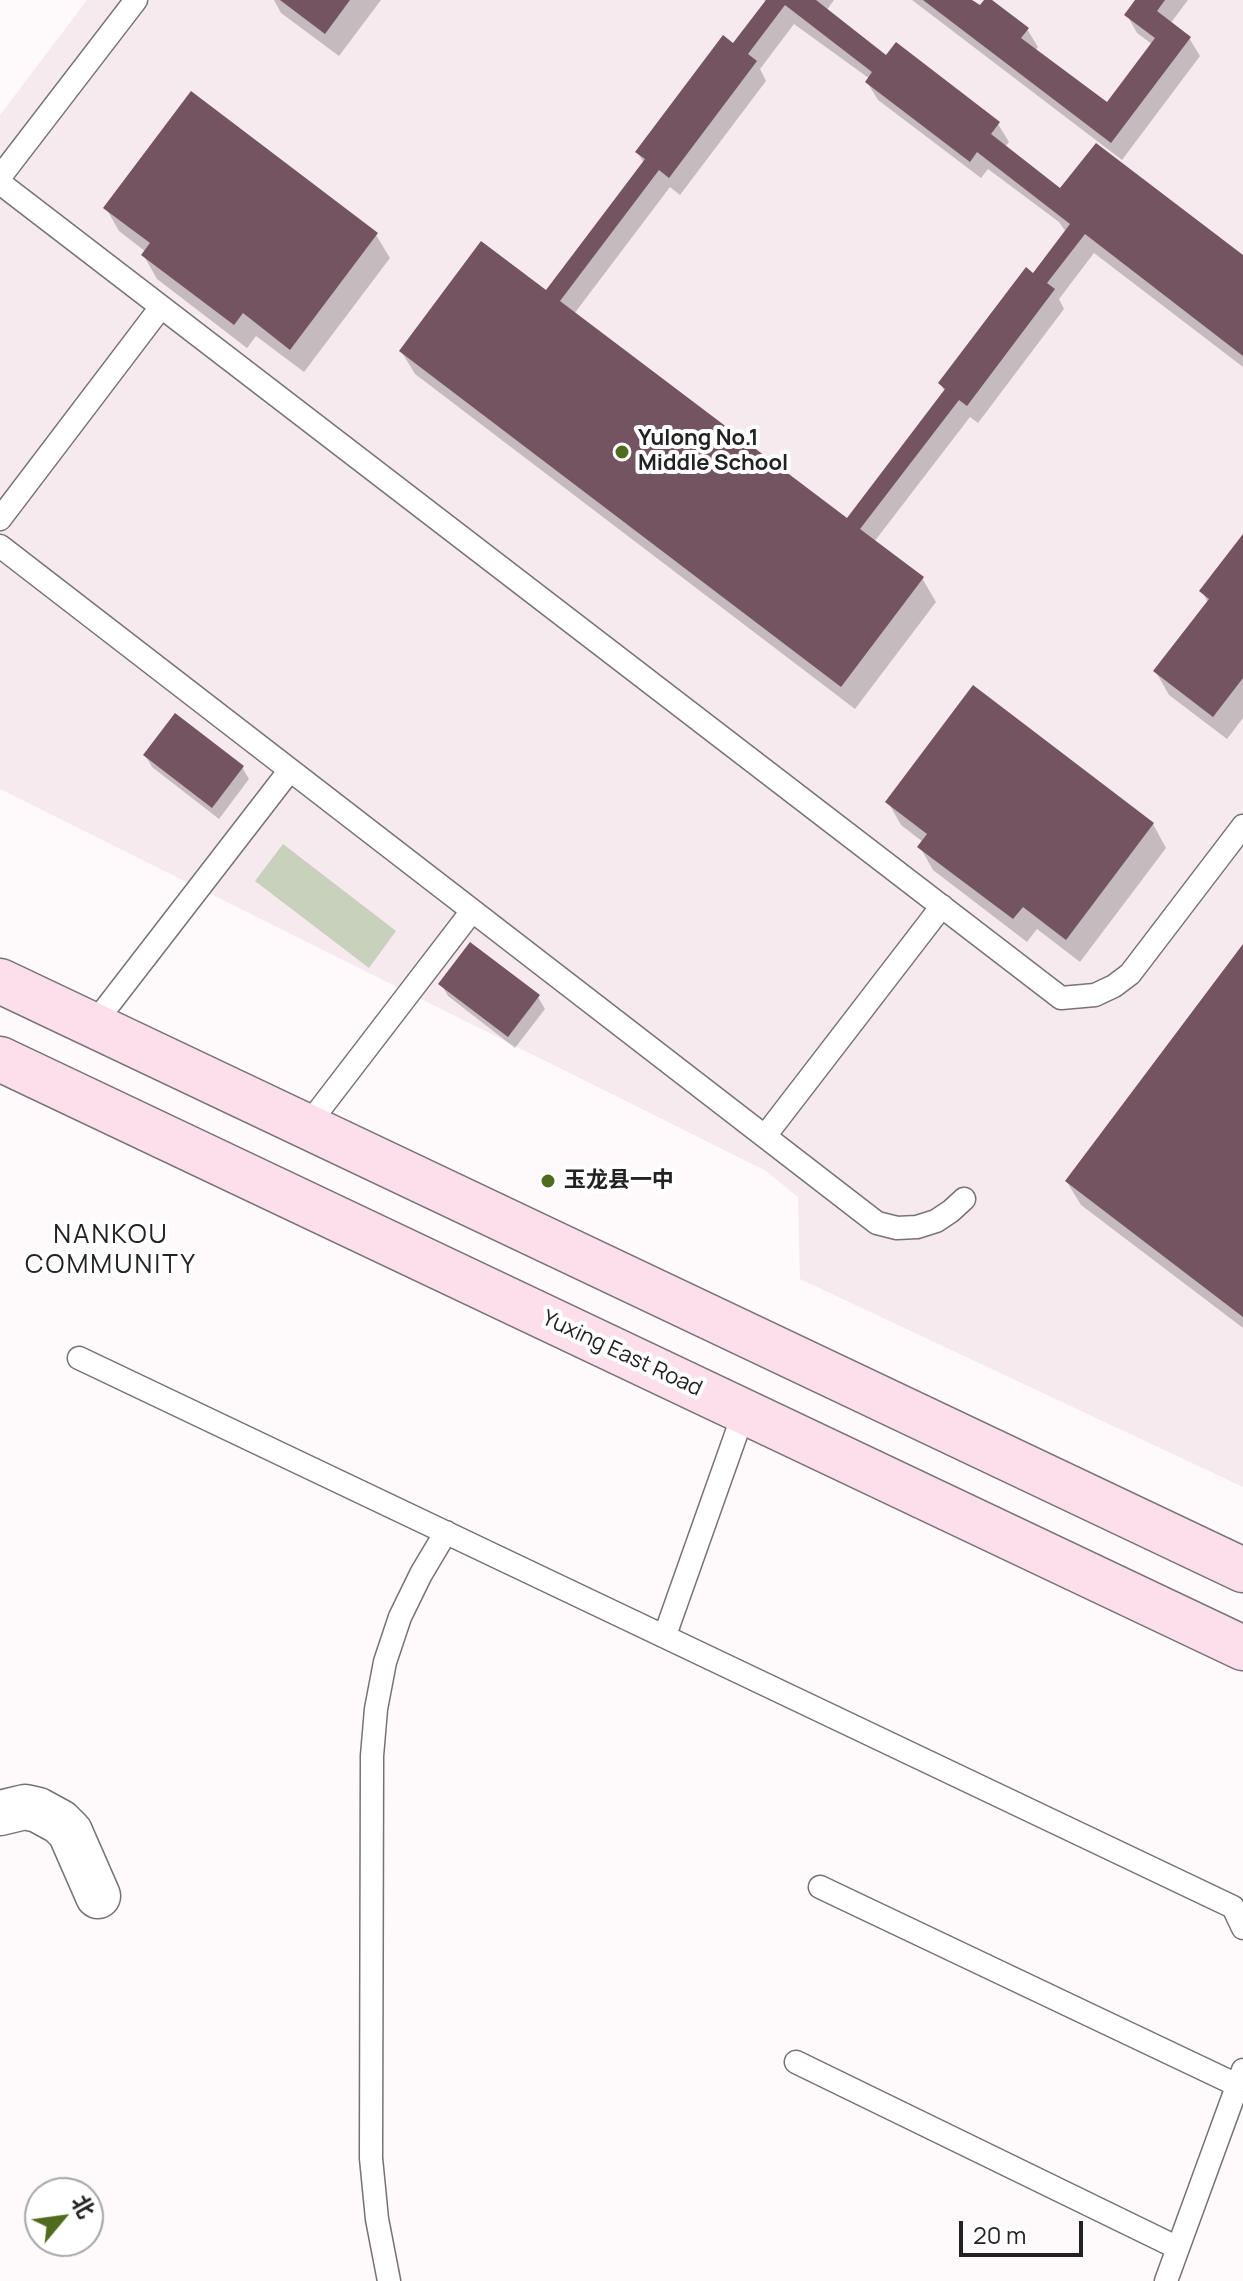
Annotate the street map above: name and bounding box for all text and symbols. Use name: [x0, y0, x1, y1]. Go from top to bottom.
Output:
place label: Yulong No.1 Middle School: [638, 426, 788, 478]
marker: Yulong No.1 Middle School: [613, 443, 631, 461]
place label: 玉龙县一中: [564, 1168, 674, 1194]
marker: 玉龙县一中: [539, 1172, 557, 1190]
district label: NANKOU COMMUNITY: [25, 1220, 197, 1282]
street label: Yuxing East Road: [538, 1305, 706, 1403]
north arrow: [24, 2177, 104, 2257]
text: 北: [65, 2189, 102, 2223]
scale bar: [963, 2205, 1087, 2255]
text: 20 m: [973, 2218, 1026, 2251]

